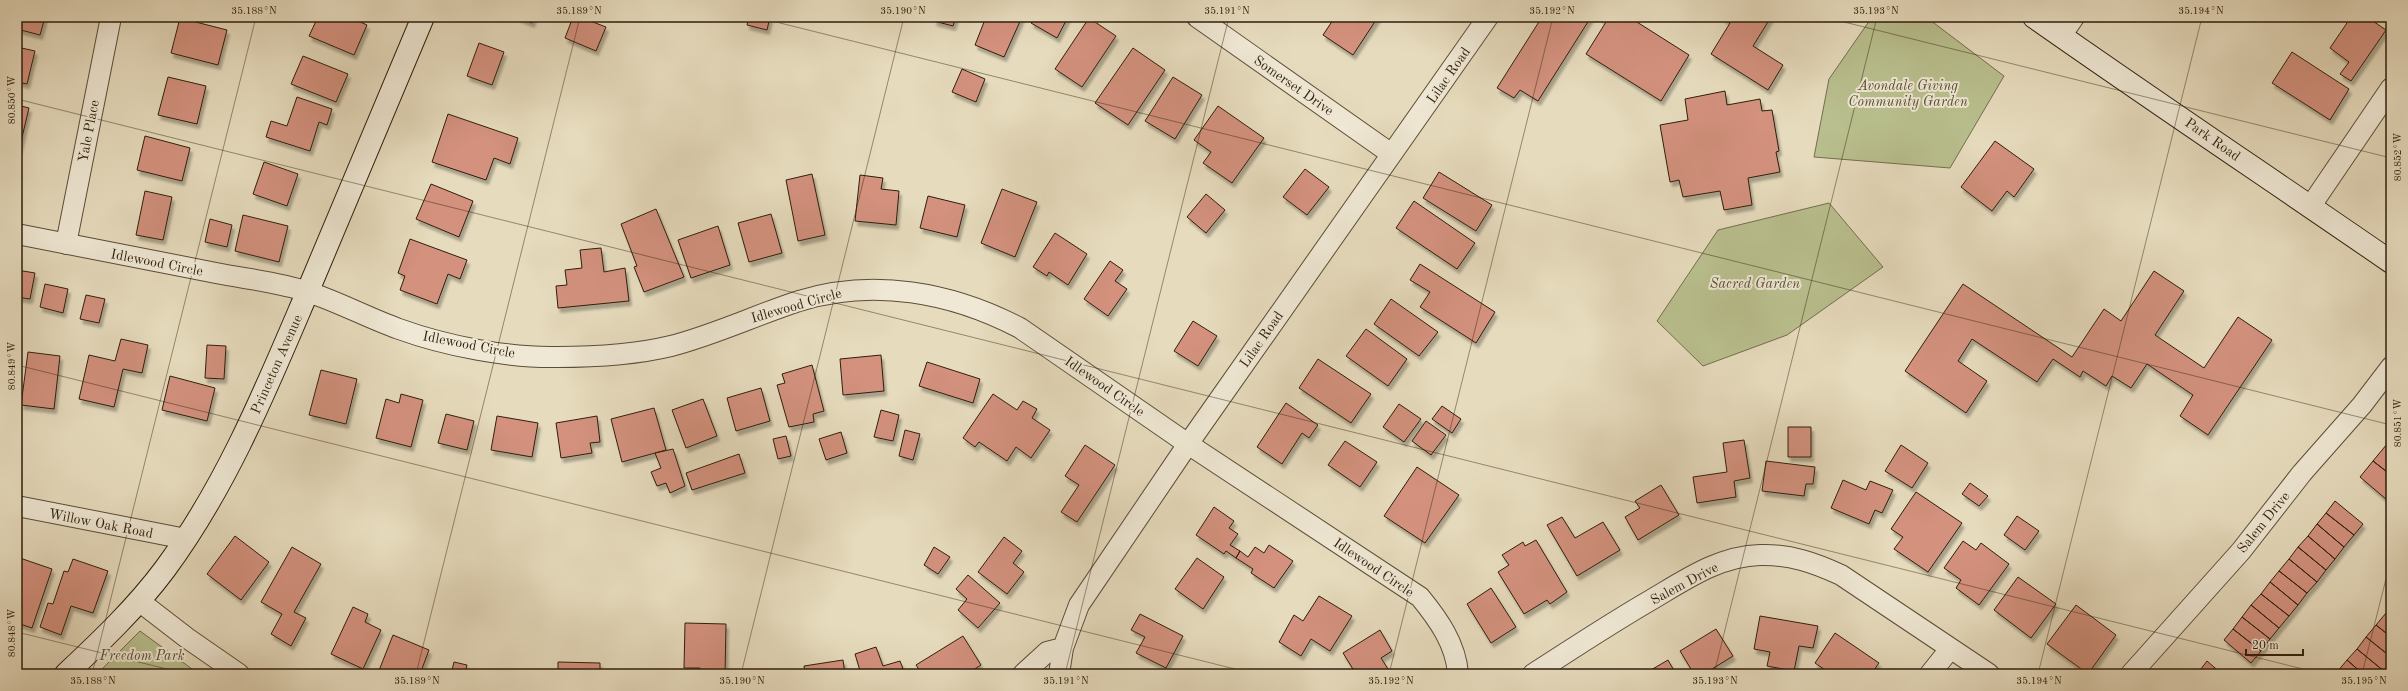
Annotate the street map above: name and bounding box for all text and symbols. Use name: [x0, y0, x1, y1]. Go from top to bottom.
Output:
text: 35.188°N: [231, 6, 277, 16]
text: 35.189°N: [556, 6, 602, 16]
text: 35.190°N: [880, 6, 926, 16]
text: 35.191°N: [1204, 6, 1250, 16]
text: 35.192°N: [1529, 6, 1575, 16]
text: 35.193°N: [1853, 6, 1899, 16]
text: 35.194°N: [2178, 6, 2224, 16]
street label: Lilac Road: [1424, 45, 1473, 106]
street label: Somerset Drive: [1251, 53, 1336, 118]
text: 80.850°W: [7, 76, 17, 124]
park label: Avondale Giving Community Garden: [1848, 79, 1968, 110]
street label: Yale Place: [76, 99, 102, 164]
street label: Park Road: [2182, 116, 2243, 164]
text: 80.852°W: [2393, 133, 2403, 181]
street label: Idlewood Circle: [110, 247, 204, 279]
park label: Sacred Garden: [1710, 277, 1800, 291]
street label: Idlewood Circle: [749, 286, 843, 326]
street label: Lilac Road: [1237, 309, 1286, 370]
street label: Princeton Avenue: [249, 313, 305, 416]
street label: Idlewood Circle: [422, 329, 516, 361]
text: 80.849°W: [7, 342, 17, 390]
street label: Idlewood Circle: [1062, 354, 1147, 419]
text: 80.851°W: [2393, 399, 2403, 447]
street label: Salem Drive: [2235, 489, 2293, 556]
street label: Willow Oak Road: [47, 507, 154, 541]
street label: Idlewood Circle: [1331, 536, 1416, 600]
street label: Salem Drive: [1648, 560, 1721, 608]
text: 80.848°W: [7, 609, 17, 657]
scale bar: [2246, 631, 2303, 657]
text: 20 m: [2252, 640, 2279, 652]
park label: Freedom Park: [98, 649, 185, 663]
text: 35.188°N: [70, 676, 116, 686]
text: 35.189°N: [394, 676, 440, 686]
text: 35.190°N: [719, 676, 765, 686]
text: 35.191°N: [1043, 676, 1089, 686]
text: 35.192°N: [1368, 676, 1414, 686]
text: 35.193°N: [1692, 676, 1738, 686]
text: 35.194°N: [2016, 676, 2062, 686]
text: 35.195°N: [2341, 676, 2387, 686]

